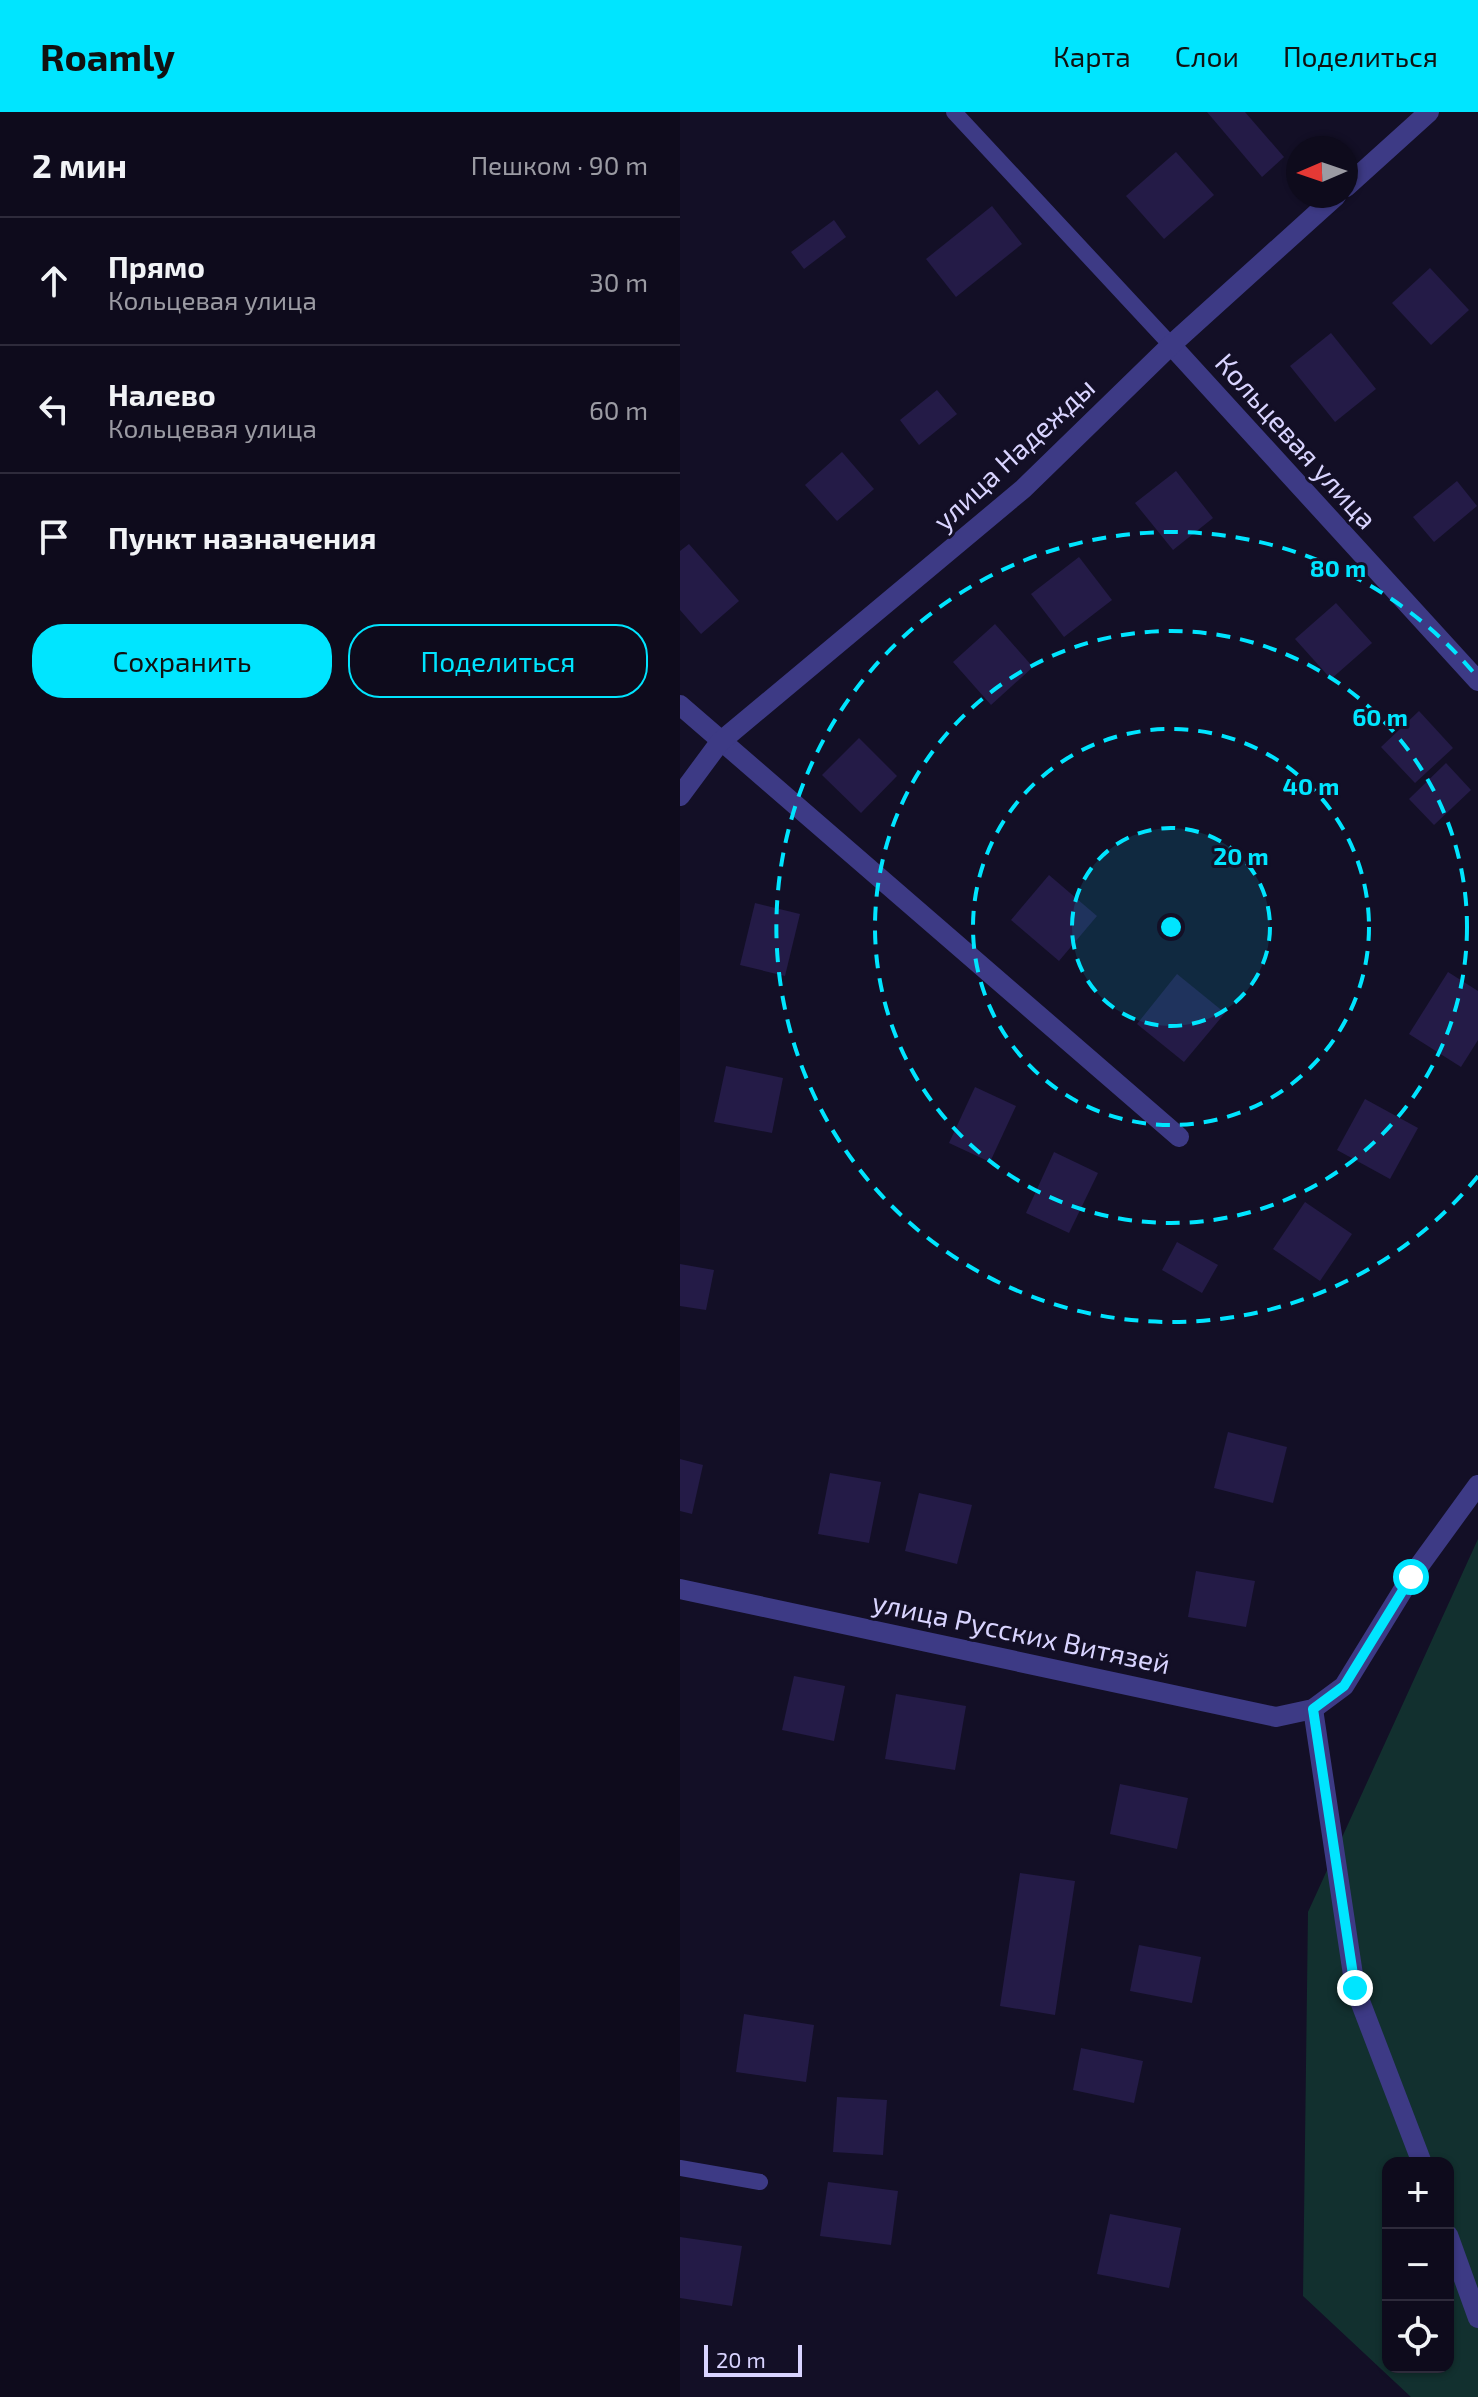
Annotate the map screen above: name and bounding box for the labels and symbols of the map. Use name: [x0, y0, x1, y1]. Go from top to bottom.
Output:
north arrow: [1286, 136, 1358, 208]
street label: Кольцевая улица: [1209, 345, 1385, 535]
street label: улица Надежды: [925, 370, 1101, 537]
text: 80 m: [1310, 553, 1366, 582]
text: 60 m: [1352, 702, 1408, 731]
text: 40 m: [1283, 771, 1339, 800]
text: 20 m: [1213, 841, 1269, 870]
centre of rings: [1157, 913, 1185, 941]
route start: [1393, 1559, 1429, 1595]
street label: улица Русских Витязей: [869, 1584, 1173, 1680]
route end: [1337, 1970, 1373, 2006]
scale bar: [704, 2341, 802, 2377]

